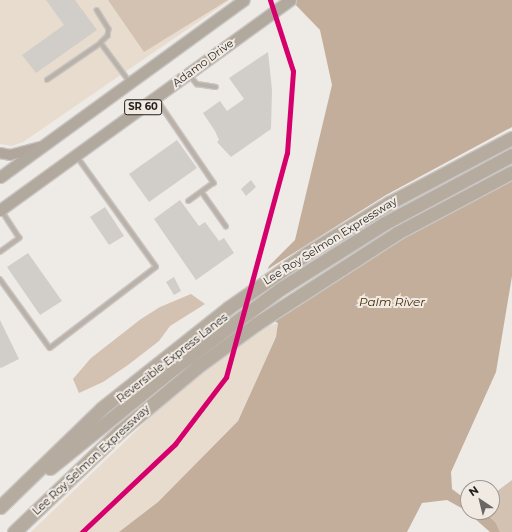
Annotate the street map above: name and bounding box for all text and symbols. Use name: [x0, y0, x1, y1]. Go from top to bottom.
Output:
street label: Adamo Drive: [170, 36, 236, 90]
road number: SR 60: [124, 99, 162, 115]
street label: Lee Roy Selmon Expressway: [261, 194, 399, 288]
water label: Palm River: [359, 295, 425, 309]
street label: Reversible Express Lanes: [114, 311, 230, 405]
street label: Lee Roy Selmon Expressway: [30, 402, 152, 518]
north arrow: [460, 480, 500, 520]
text: N: [466, 483, 481, 499]

